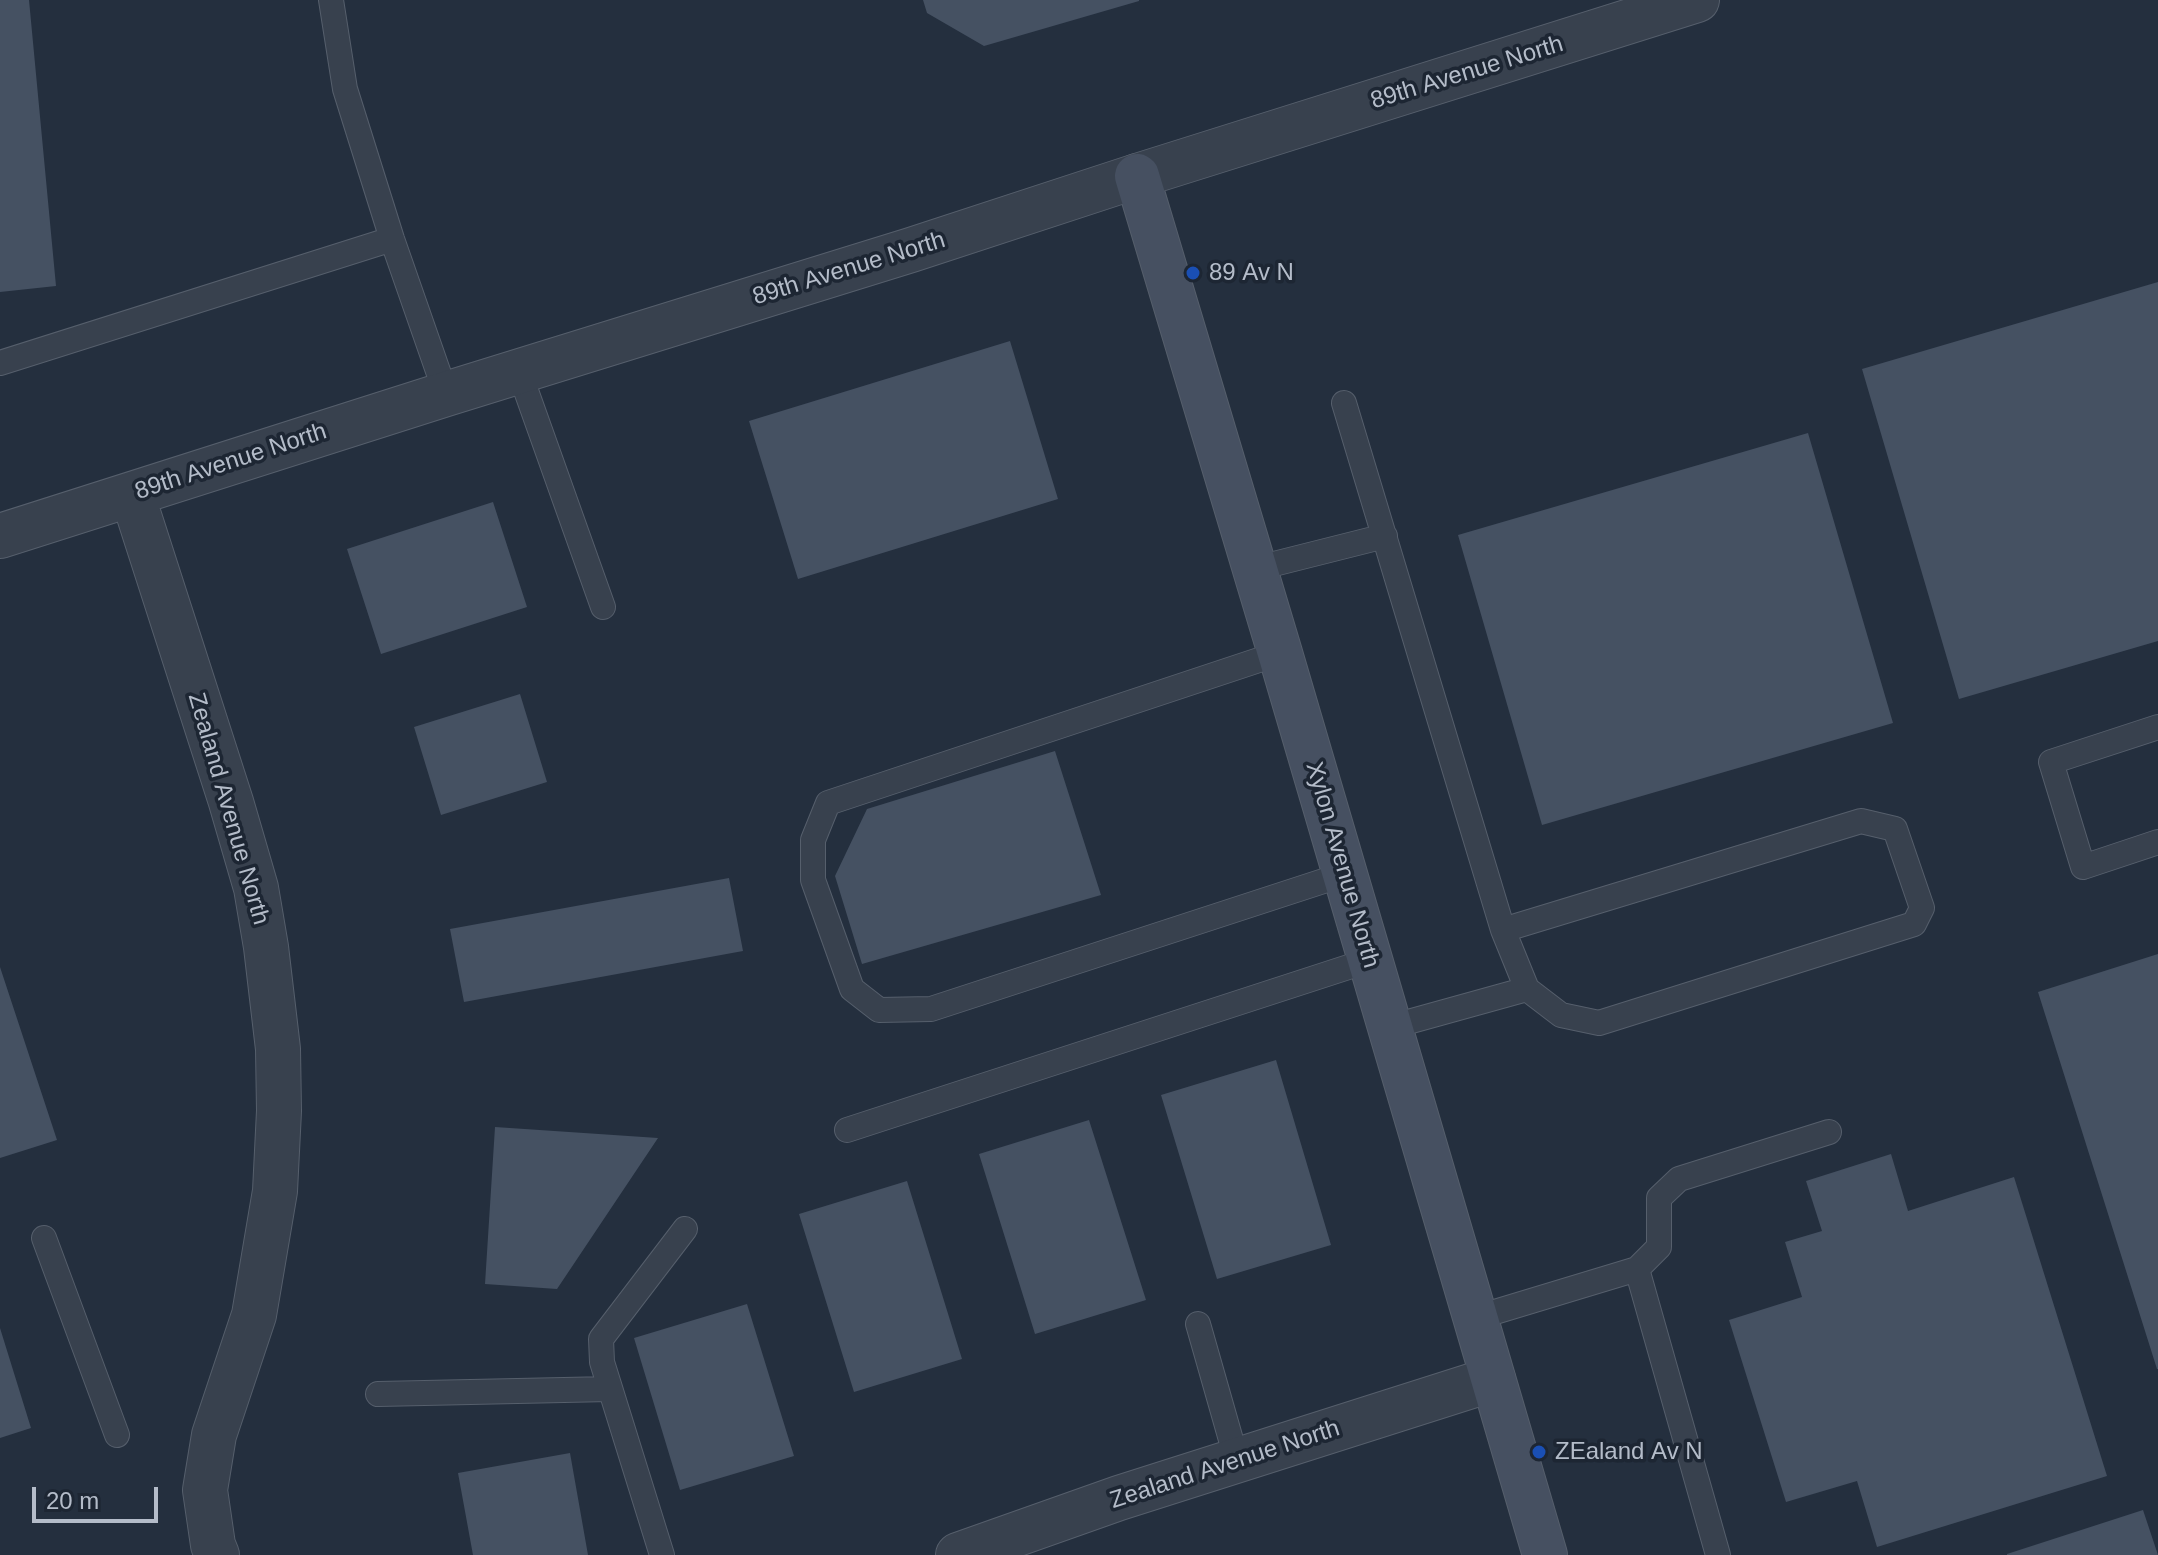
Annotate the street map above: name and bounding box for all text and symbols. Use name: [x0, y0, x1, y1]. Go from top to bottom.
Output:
street label: 89th Avenue North: [1367, 30, 1567, 116]
street label: 89th Avenue North: [749, 226, 949, 312]
place label: 89 Av N: [1209, 259, 1294, 287]
marker: 89 Av N: [1184, 264, 1202, 282]
street label: 89th Avenue North: [132, 417, 330, 507]
street label: Zealand Avenue North: [181, 690, 275, 928]
street label: Xylon Avenue North: [1299, 759, 1385, 971]
street label: Zealand Avenue North: [1107, 1414, 1343, 1516]
place label: ZEaland Av N: [1555, 1438, 1703, 1466]
marker: ZEaland Av N: [1530, 1443, 1548, 1461]
scale bar: [36, 1471, 162, 1521]
text: 20 m: [46, 1487, 99, 1514]

